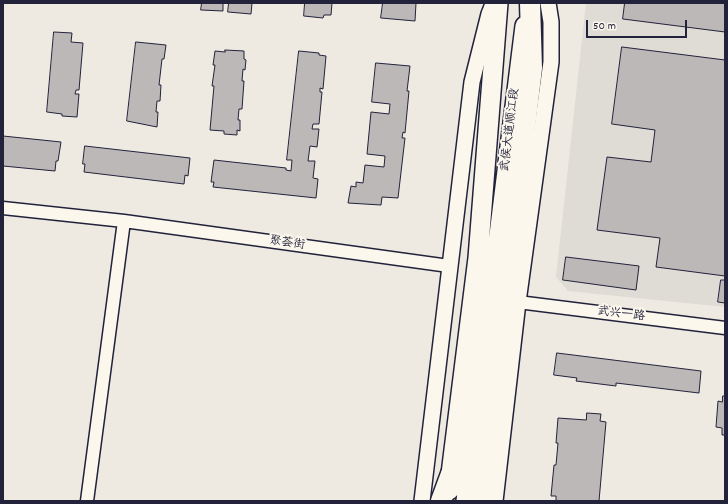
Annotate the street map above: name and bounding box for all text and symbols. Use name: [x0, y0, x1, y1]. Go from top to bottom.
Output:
scale bar: [588, 12, 689, 38]
text: 50 m: [593, 18, 616, 35]
street label: 武侯大道顺江段: [499, 87, 523, 173]
street label: 聚荟街: [268, 234, 306, 254]
street label: 武兴一路: [596, 305, 646, 325]

